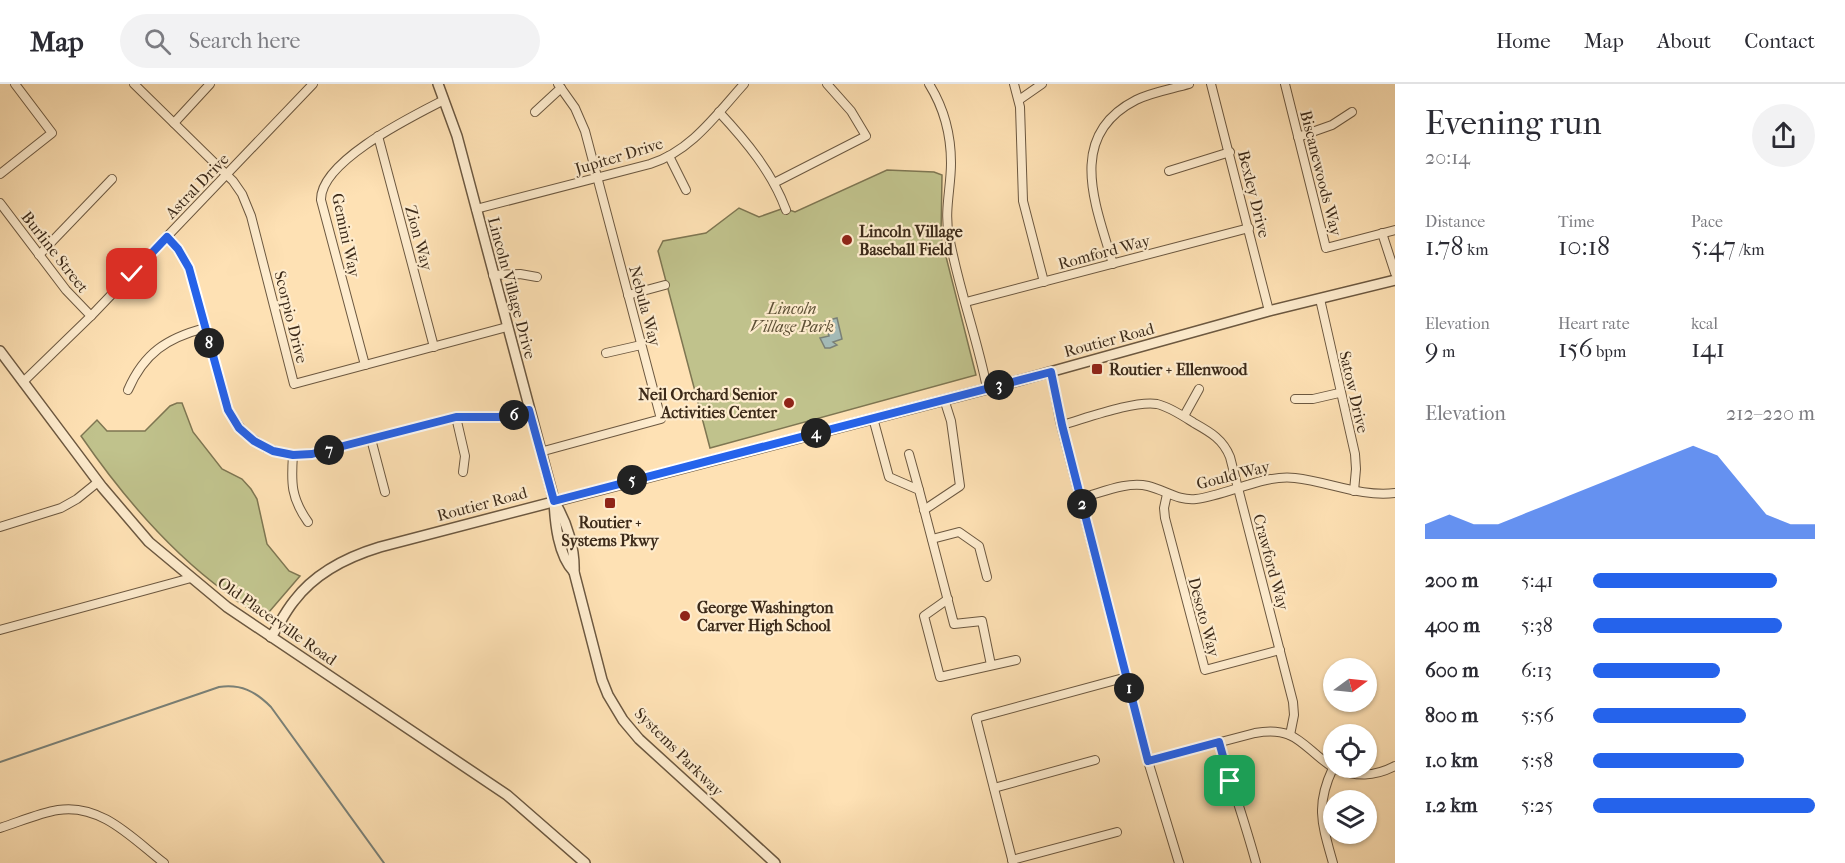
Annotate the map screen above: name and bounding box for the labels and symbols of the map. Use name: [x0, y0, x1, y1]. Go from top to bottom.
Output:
street label: Biscanewoods Way: [1296, 108, 1346, 238]
street label: Jupiter Drive: [571, 134, 665, 179]
street label: Bexley Drive: [1234, 148, 1274, 240]
street label: Astral Drive: [161, 149, 233, 223]
street label: Gemini Way: [328, 191, 364, 279]
street label: Zion Way: [401, 203, 437, 273]
street label: Burline Street: [17, 208, 93, 297]
street label: Lincoln Village Drive: [484, 215, 540, 361]
place label: Lincoln Village Baseball Field: [859, 222, 963, 259]
street label: Romford Way: [1056, 230, 1153, 273]
marker: Lincoln Village Baseball Field: [840, 233, 854, 247]
pin: [106, 248, 157, 299]
street label: Nebula Way: [625, 264, 665, 349]
street label: Scorpio Drive: [270, 269, 312, 365]
park label: Lincoln Village Park: [750, 299, 834, 336]
street label: Routier Road: [1062, 319, 1156, 361]
pin: 8: [194, 328, 224, 358]
street label: Satow Drive: [1335, 349, 1373, 435]
place label: Routier + Ellenwood: [1109, 360, 1249, 379]
marker: Routier + Ellenwood: [1090, 362, 1104, 376]
pin: 3: [984, 370, 1014, 400]
place label: Neil Orchard Senior Activities Center: [638, 385, 778, 422]
marker: Neil Orchard Senior Activities Center: [782, 396, 796, 410]
pin: 6: [499, 400, 529, 430]
pin: 4: [801, 418, 831, 448]
pin: 7: [314, 435, 344, 465]
street label: Gould Way: [1194, 457, 1272, 493]
pin: 5: [617, 465, 647, 495]
street label: Routier Road: [435, 483, 529, 525]
pin: 2: [1067, 489, 1097, 519]
marker: Routier + Systems Pkwy: [603, 496, 617, 510]
street label: Crawford Way: [1249, 512, 1293, 613]
place label: Routier + Systems Pkwy: [562, 513, 660, 551]
street label: Old Placerville Road: [214, 573, 340, 669]
street label: Desoto Way: [1184, 575, 1224, 659]
place label: George Washington Carver High School: [697, 598, 834, 636]
marker: George Washington Carver High School: [678, 609, 692, 623]
north arrow: [1323, 658, 1377, 712]
pin: 1: [1114, 673, 1144, 703]
street label: Systems Parkway: [631, 704, 728, 801]
pin: [1204, 755, 1255, 806]

